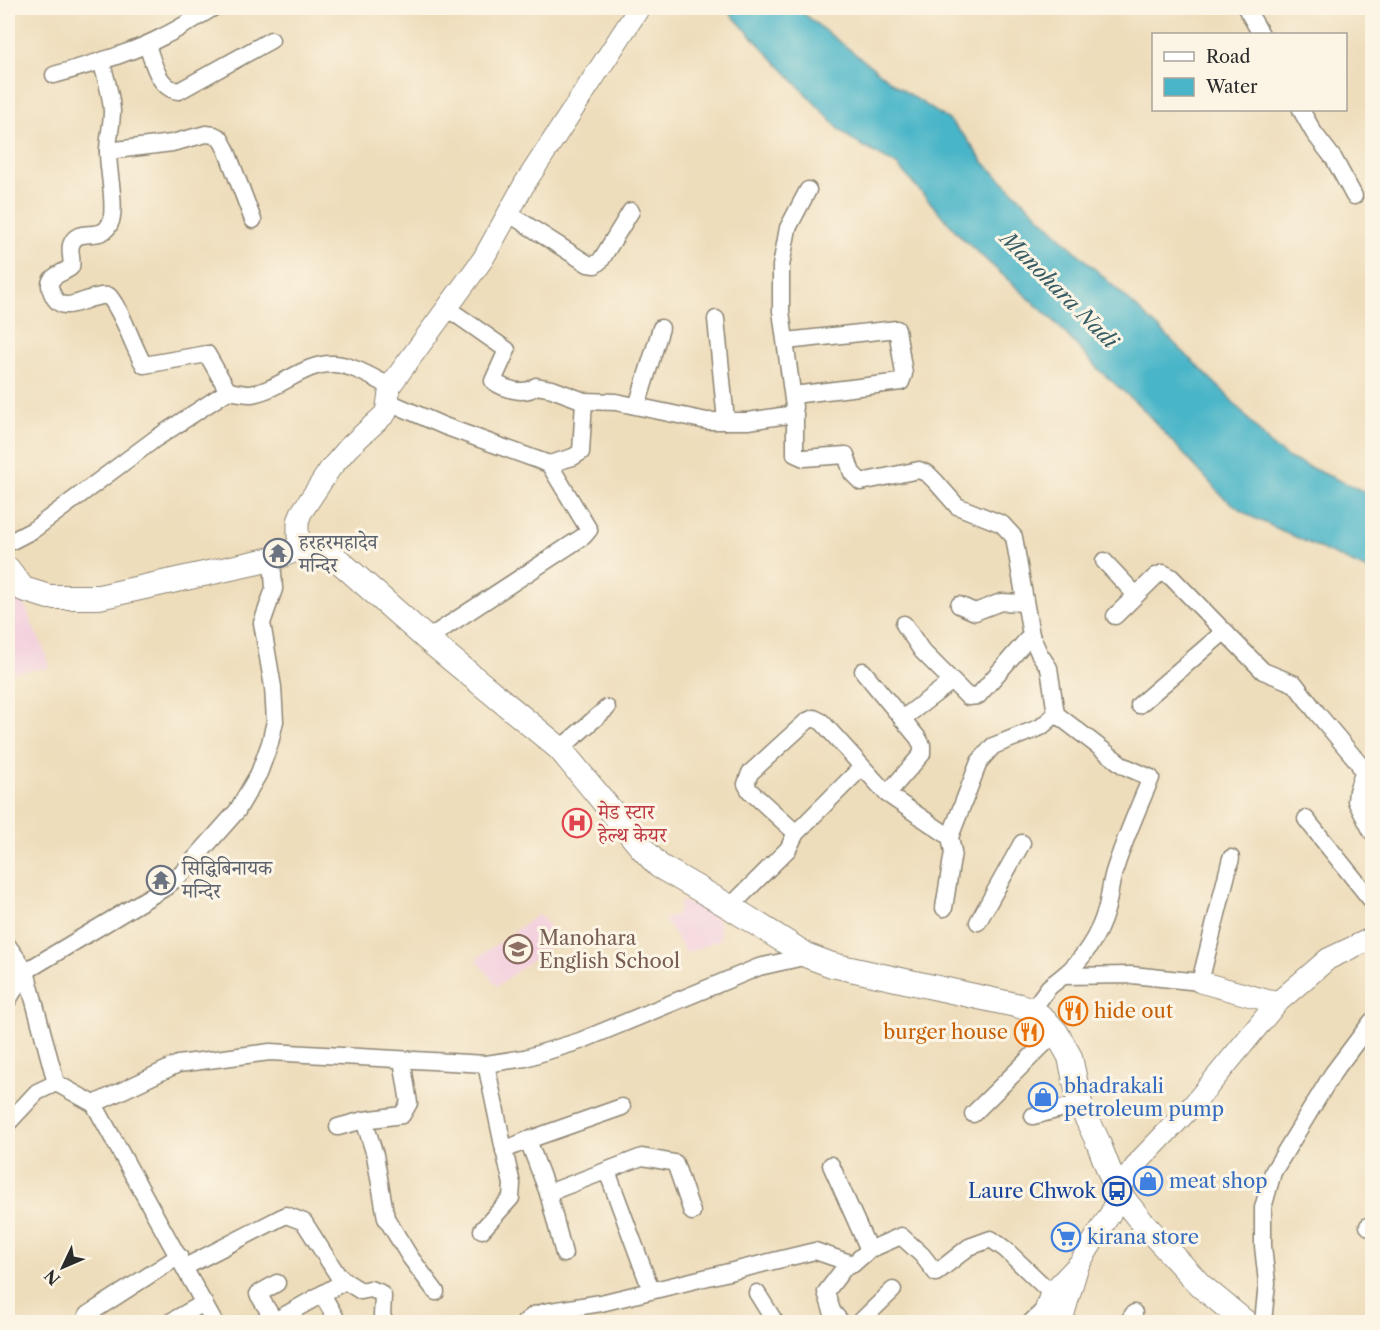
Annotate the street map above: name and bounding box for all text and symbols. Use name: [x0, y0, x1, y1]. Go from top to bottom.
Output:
legend: [1152, 33, 1347, 111]
text: Road: [1206, 46, 1251, 68]
text: Water: [1205, 76, 1258, 98]
water label: Manohara Nadi: [994, 224, 1124, 354]
place label: हरहरमहादेव मन्दिर: [298, 530, 379, 577]
temple icon: हरहरमहादेव मन्दिर: [262, 537, 294, 569]
place label: मेड स्टार हेल्थ केयर: [597, 800, 668, 847]
hospital icon: मेड स्टार हेल्थ केयर: [561, 807, 593, 839]
place label: सिद्धिबिनायक मन्दिर: [181, 856, 274, 903]
temple icon: सिद्धिबिनायक मन्दिर: [145, 864, 177, 896]
place label: Manohara English School: [539, 926, 680, 973]
school or university icon: Manohara English School: [502, 933, 534, 965]
restaurant icon: hide out: [1057, 995, 1089, 1027]
place label: hide out: [1094, 999, 1173, 1023]
restaurant icon: burger house: [1013, 1016, 1045, 1048]
place label: burger house: [883, 1020, 1008, 1044]
place label: bhadrakali petroleum pump: [1064, 1074, 1224, 1121]
shop icon: bhadrakali petroleum pump: [1027, 1081, 1059, 1113]
shop icon: meat shop: [1132, 1165, 1164, 1197]
place label: meat shop: [1169, 1169, 1268, 1193]
bus stop icon: Laure Chwok: [1101, 1175, 1133, 1207]
place label: Laure Chwok: [968, 1179, 1097, 1203]
supermarket icon: kirana store: [1050, 1221, 1082, 1253]
place label: kirana store: [1087, 1225, 1199, 1249]
north arrow: [33, 1237, 93, 1297]
text: N: [40, 1265, 64, 1289]

